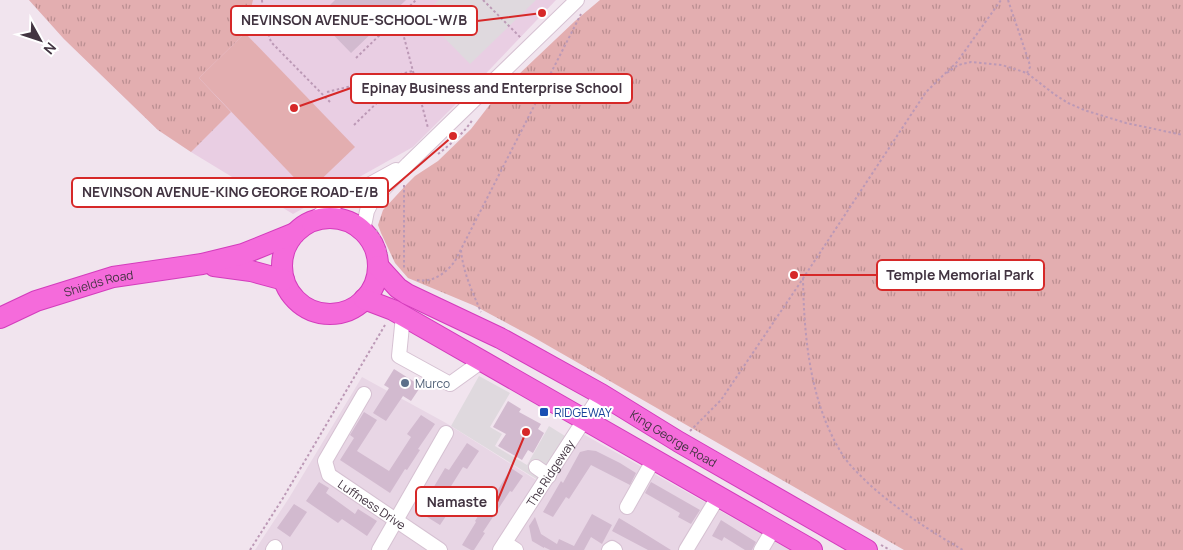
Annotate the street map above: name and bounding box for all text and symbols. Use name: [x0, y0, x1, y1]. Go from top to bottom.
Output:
callout: NEVINSON AVENUE-SCHOOL-W/B: [231, 6, 477, 35]
text: NEVINSON AVENUE-SCHOOL-W/B: [241, 10, 467, 29]
north arrow: [15, 15, 65, 65]
text: N: [40, 39, 61, 59]
callout: Epinay Business and Enterprise School: [351, 74, 632, 103]
text: Epinay Business and Enterprise School: [362, 78, 622, 97]
callout: NEVINSON AVENUE-KING GEORGE ROAD-E/B: [72, 178, 388, 207]
text: NEVINSON AVENUE-KING GEORGE ROAD-E/B: [82, 182, 378, 201]
callout: Temple Memorial Park: [877, 260, 1044, 290]
text: Temple Memorial Park: [886, 265, 1034, 284]
street label: Shields Road: [62, 266, 134, 300]
place label: Murco: [415, 375, 450, 392]
marker: Murco: [399, 377, 411, 389]
place label: RIDGEWAY: [554, 404, 612, 421]
marker: RIDGEWAY: [538, 406, 550, 418]
street label: King George Road: [627, 406, 720, 471]
street label: The Ridgeway: [522, 435, 578, 510]
street label: Luffness Drive: [335, 475, 409, 533]
callout: Namaste: [416, 487, 497, 516]
text: Namaste: [427, 492, 487, 511]

